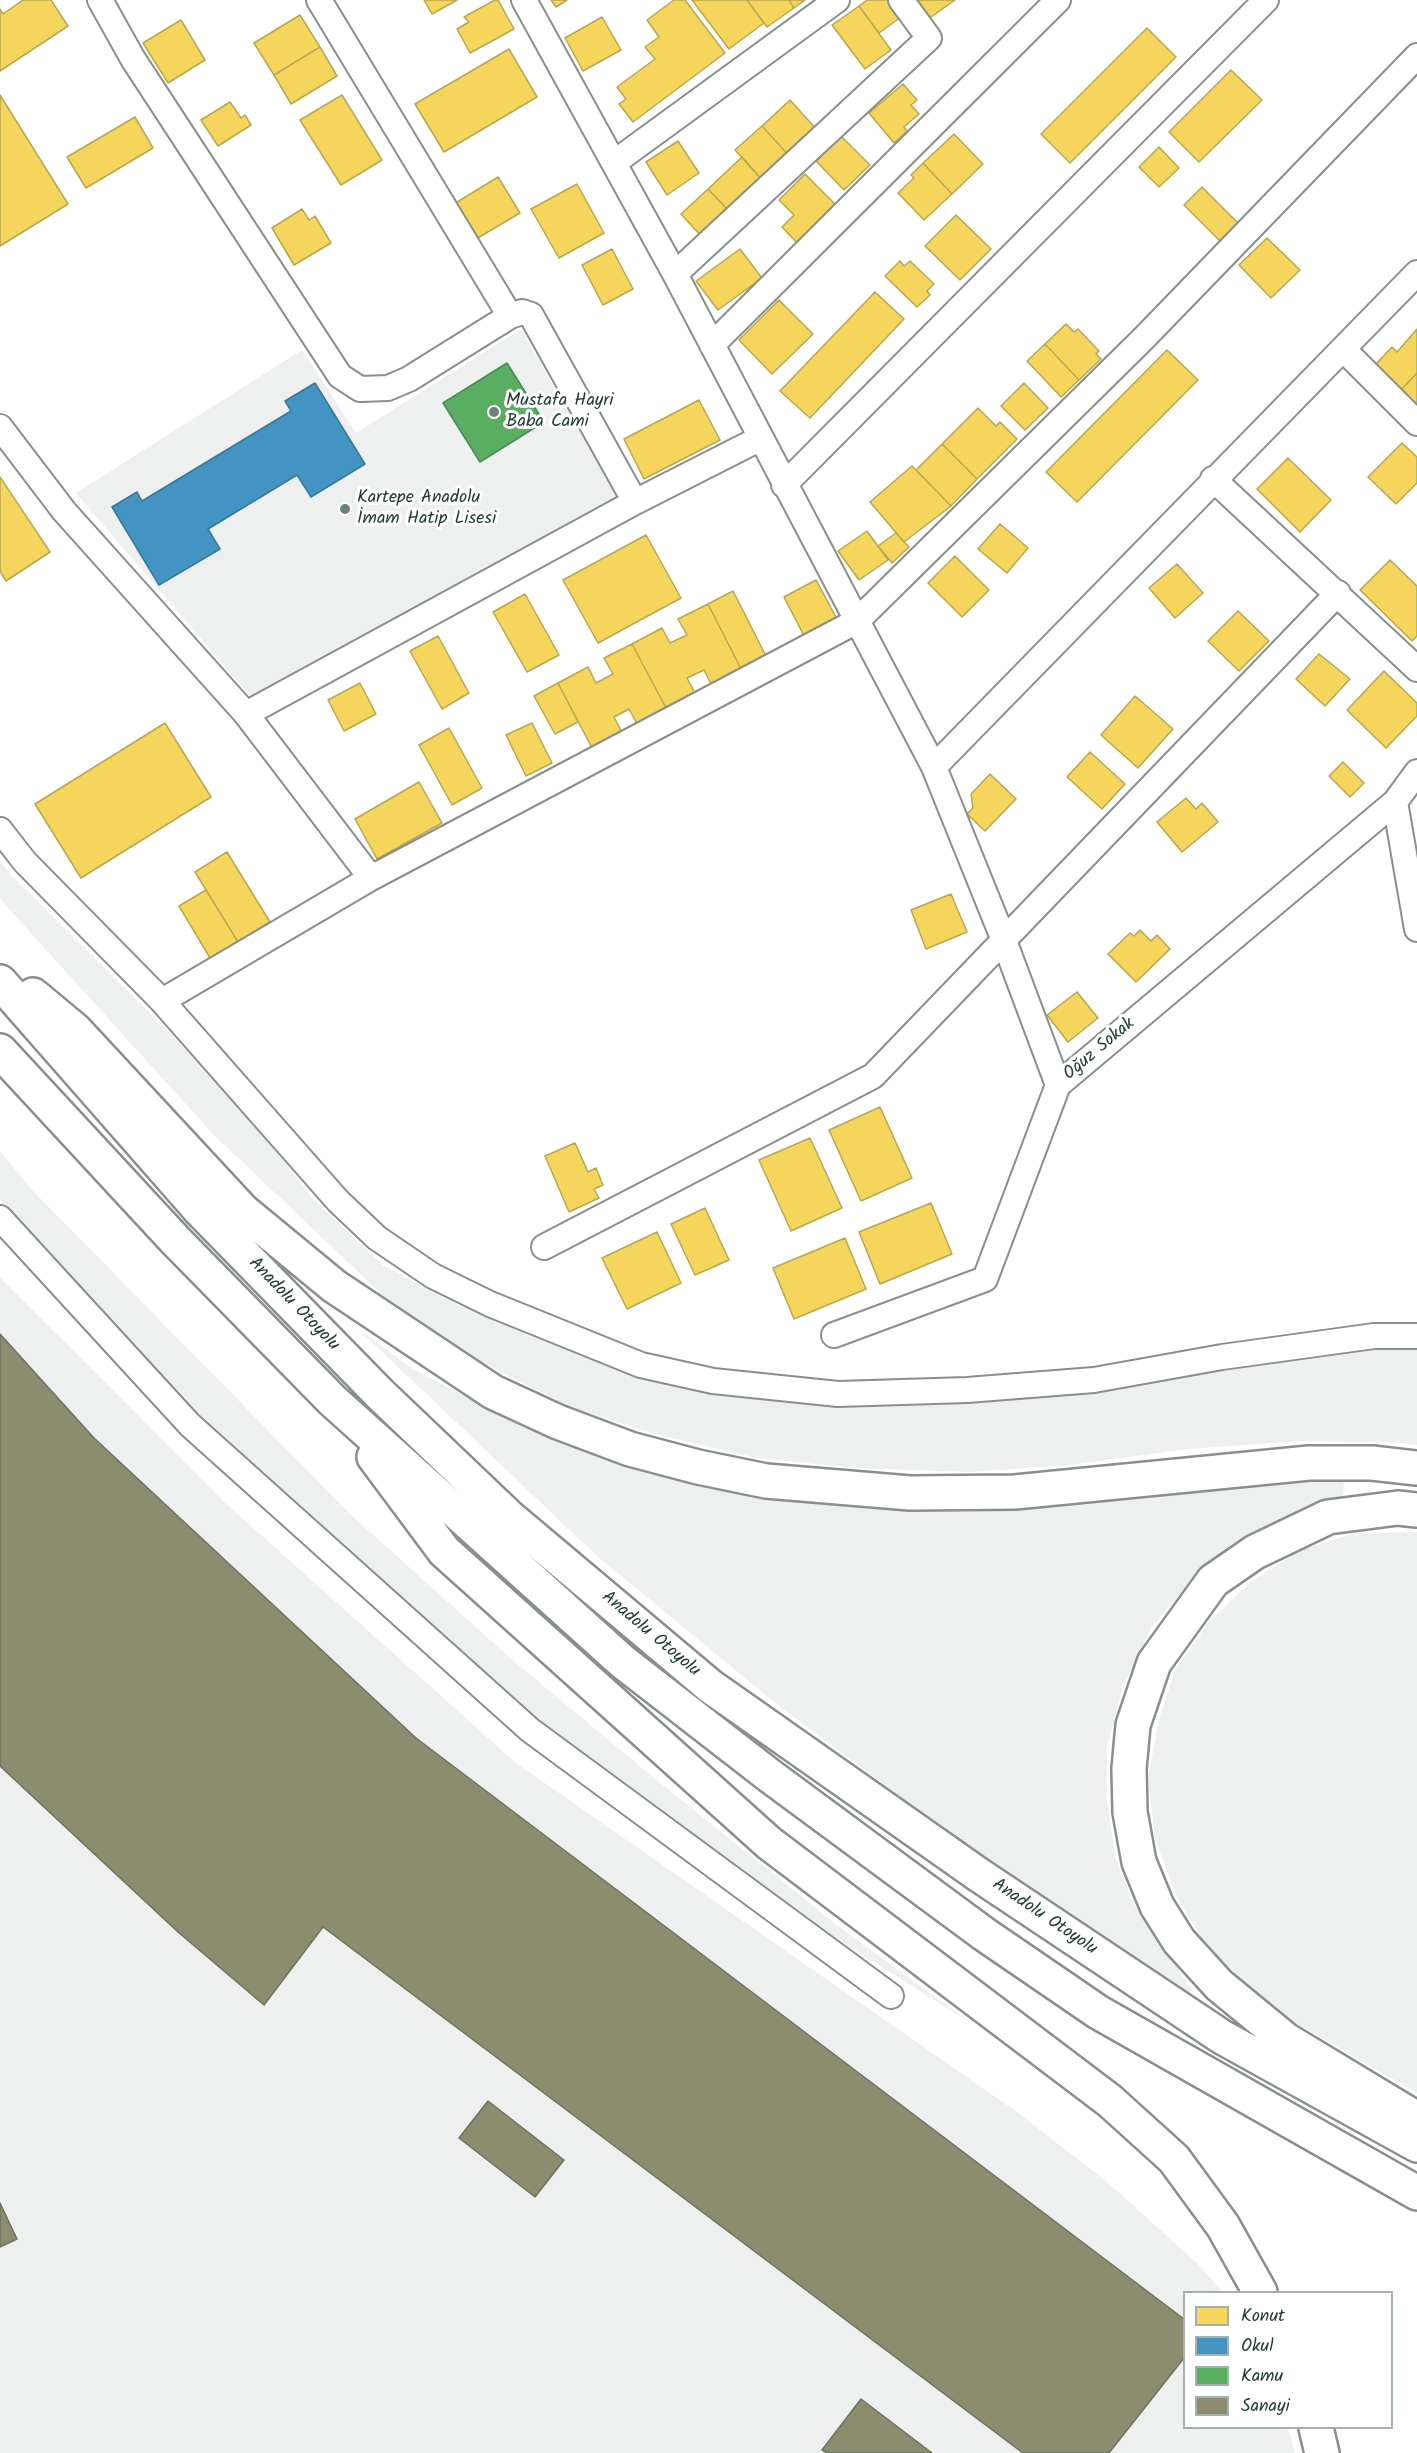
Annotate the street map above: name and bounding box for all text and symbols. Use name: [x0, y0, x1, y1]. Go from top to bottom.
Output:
place label: Mustafa Hayri Baba Cami: [506, 391, 614, 434]
marker: Mustafa Hayri Baba Cami: [487, 405, 501, 419]
place label: Kartepe Anadolu İmam Hatip Lisesi: [357, 488, 496, 530]
marker: Kartepe Anadolu İmam Hatip Lisesi: [338, 502, 352, 516]
street label: Oğuz Sokak: [1060, 1014, 1140, 1086]
street label: Anadolu Otoyolu: [243, 1254, 343, 1356]
street label: Anadolu Otoyolu: [596, 1587, 704, 1683]
street label: Anadolu Otoyolu: [987, 1875, 1101, 1961]
legend: [1183, 2291, 1393, 2429]
text: Konut: [1241, 2302, 1285, 2331]
text: Okul: [1241, 2332, 1274, 2361]
text: Kamu: [1241, 2362, 1283, 2391]
text: Sanayi: [1241, 2392, 1290, 2421]

